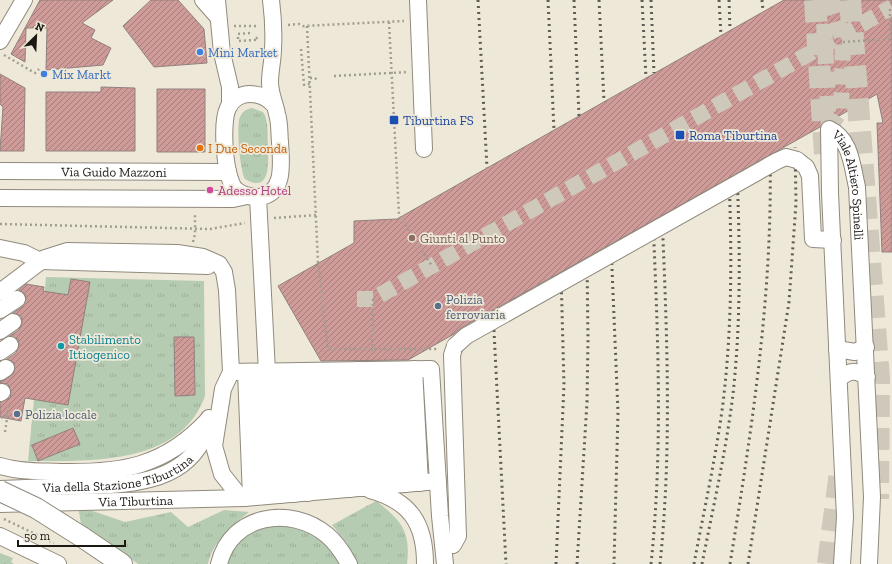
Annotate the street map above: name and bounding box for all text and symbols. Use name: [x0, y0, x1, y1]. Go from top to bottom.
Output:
north arrow: [16, 16, 56, 56]
text: N: [33, 20, 47, 35]
place label: Mini Market: [208, 45, 278, 60]
marker: Mini Market: [195, 47, 205, 57]
place label: Mix Markt: [52, 67, 111, 82]
marker: Mix Markt: [39, 69, 49, 79]
place label: Tiburtina FS: [403, 113, 474, 128]
marker: Tiburtina FS: [388, 114, 400, 126]
street label: Viale Altiero Spinelli: [829, 126, 867, 241]
place label: Roma Tiburtina: [689, 128, 778, 143]
marker: Roma Tiburtina: [674, 129, 686, 141]
place label: I Due Seconda: [208, 141, 288, 156]
marker: I Due Seconda: [195, 143, 205, 153]
street label: Via Guido Mazzoni: [60, 164, 167, 180]
place label: Adesso Hotel: [218, 183, 292, 198]
marker: Adesso Hotel: [205, 185, 215, 195]
place label: Giunti al Punto: [420, 231, 505, 246]
marker: Giunti al Punto: [407, 233, 417, 243]
place label: Polizia ferroviaria: [446, 292, 506, 322]
marker: Polizia ferroviaria: [433, 301, 443, 311]
place label: Stabilimento Ittiogenico: [69, 332, 141, 362]
marker: Stabilimento Ittiogenico: [56, 341, 66, 351]
place label: Polizia locale: [25, 407, 97, 422]
marker: Polizia locale: [12, 409, 22, 419]
street label: Via della Stazione Tiburtina: [41, 451, 197, 495]
street label: Via Tiburtina: [98, 493, 174, 510]
scale bar: [18, 522, 125, 548]
text: 50 m: [24, 529, 51, 543]

